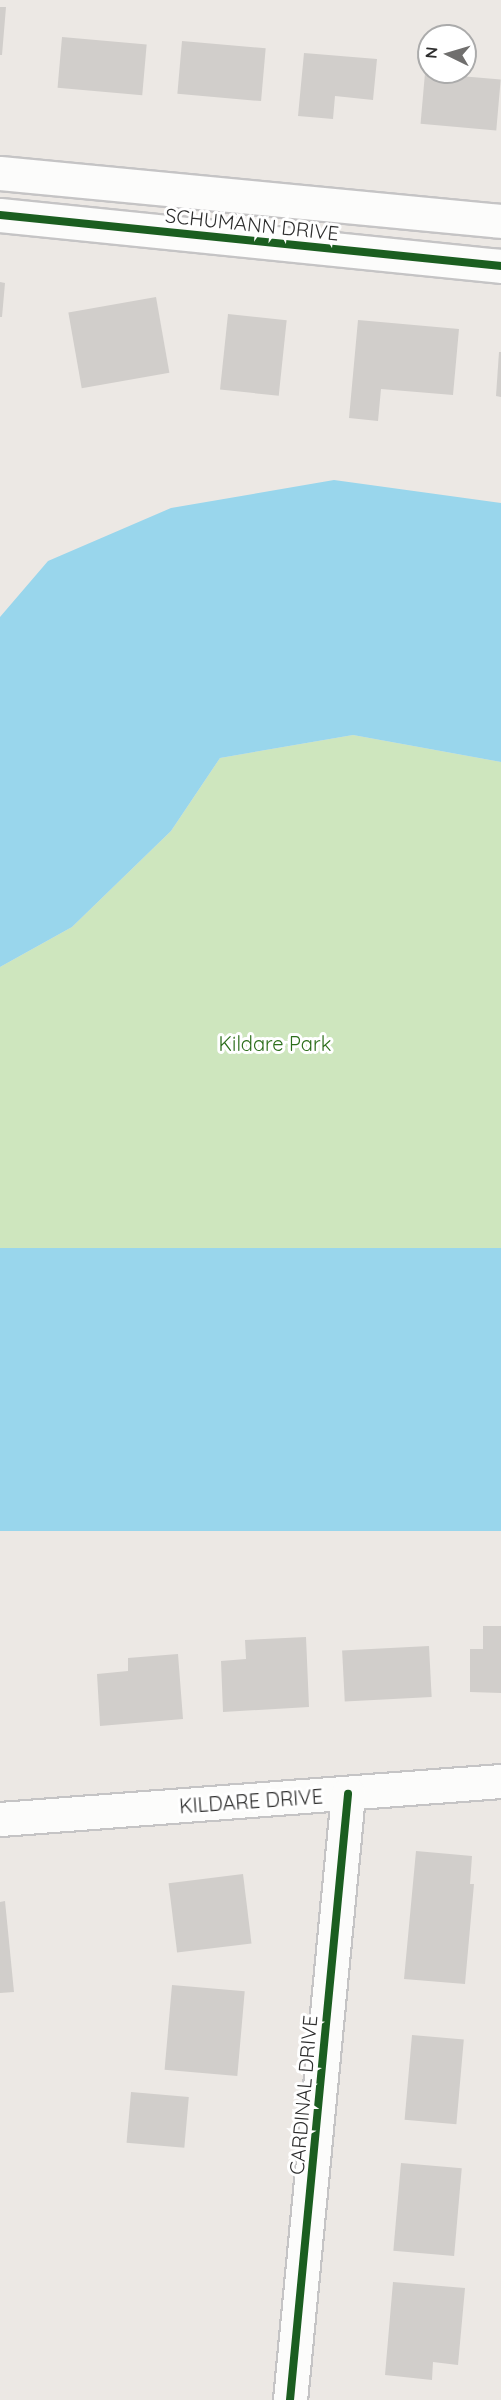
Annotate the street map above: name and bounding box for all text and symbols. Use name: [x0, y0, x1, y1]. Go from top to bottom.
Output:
north arrow: [417, 24, 477, 84]
text: N: [421, 46, 442, 59]
street label: SCHUMANN DRIVE: [164, 203, 340, 245]
park label: Kildare Park: [219, 1031, 331, 1055]
street label: KILDARE DRIVE: [178, 1784, 324, 1818]
street label: CARDINAL DRIVE: [284, 2014, 322, 2176]

